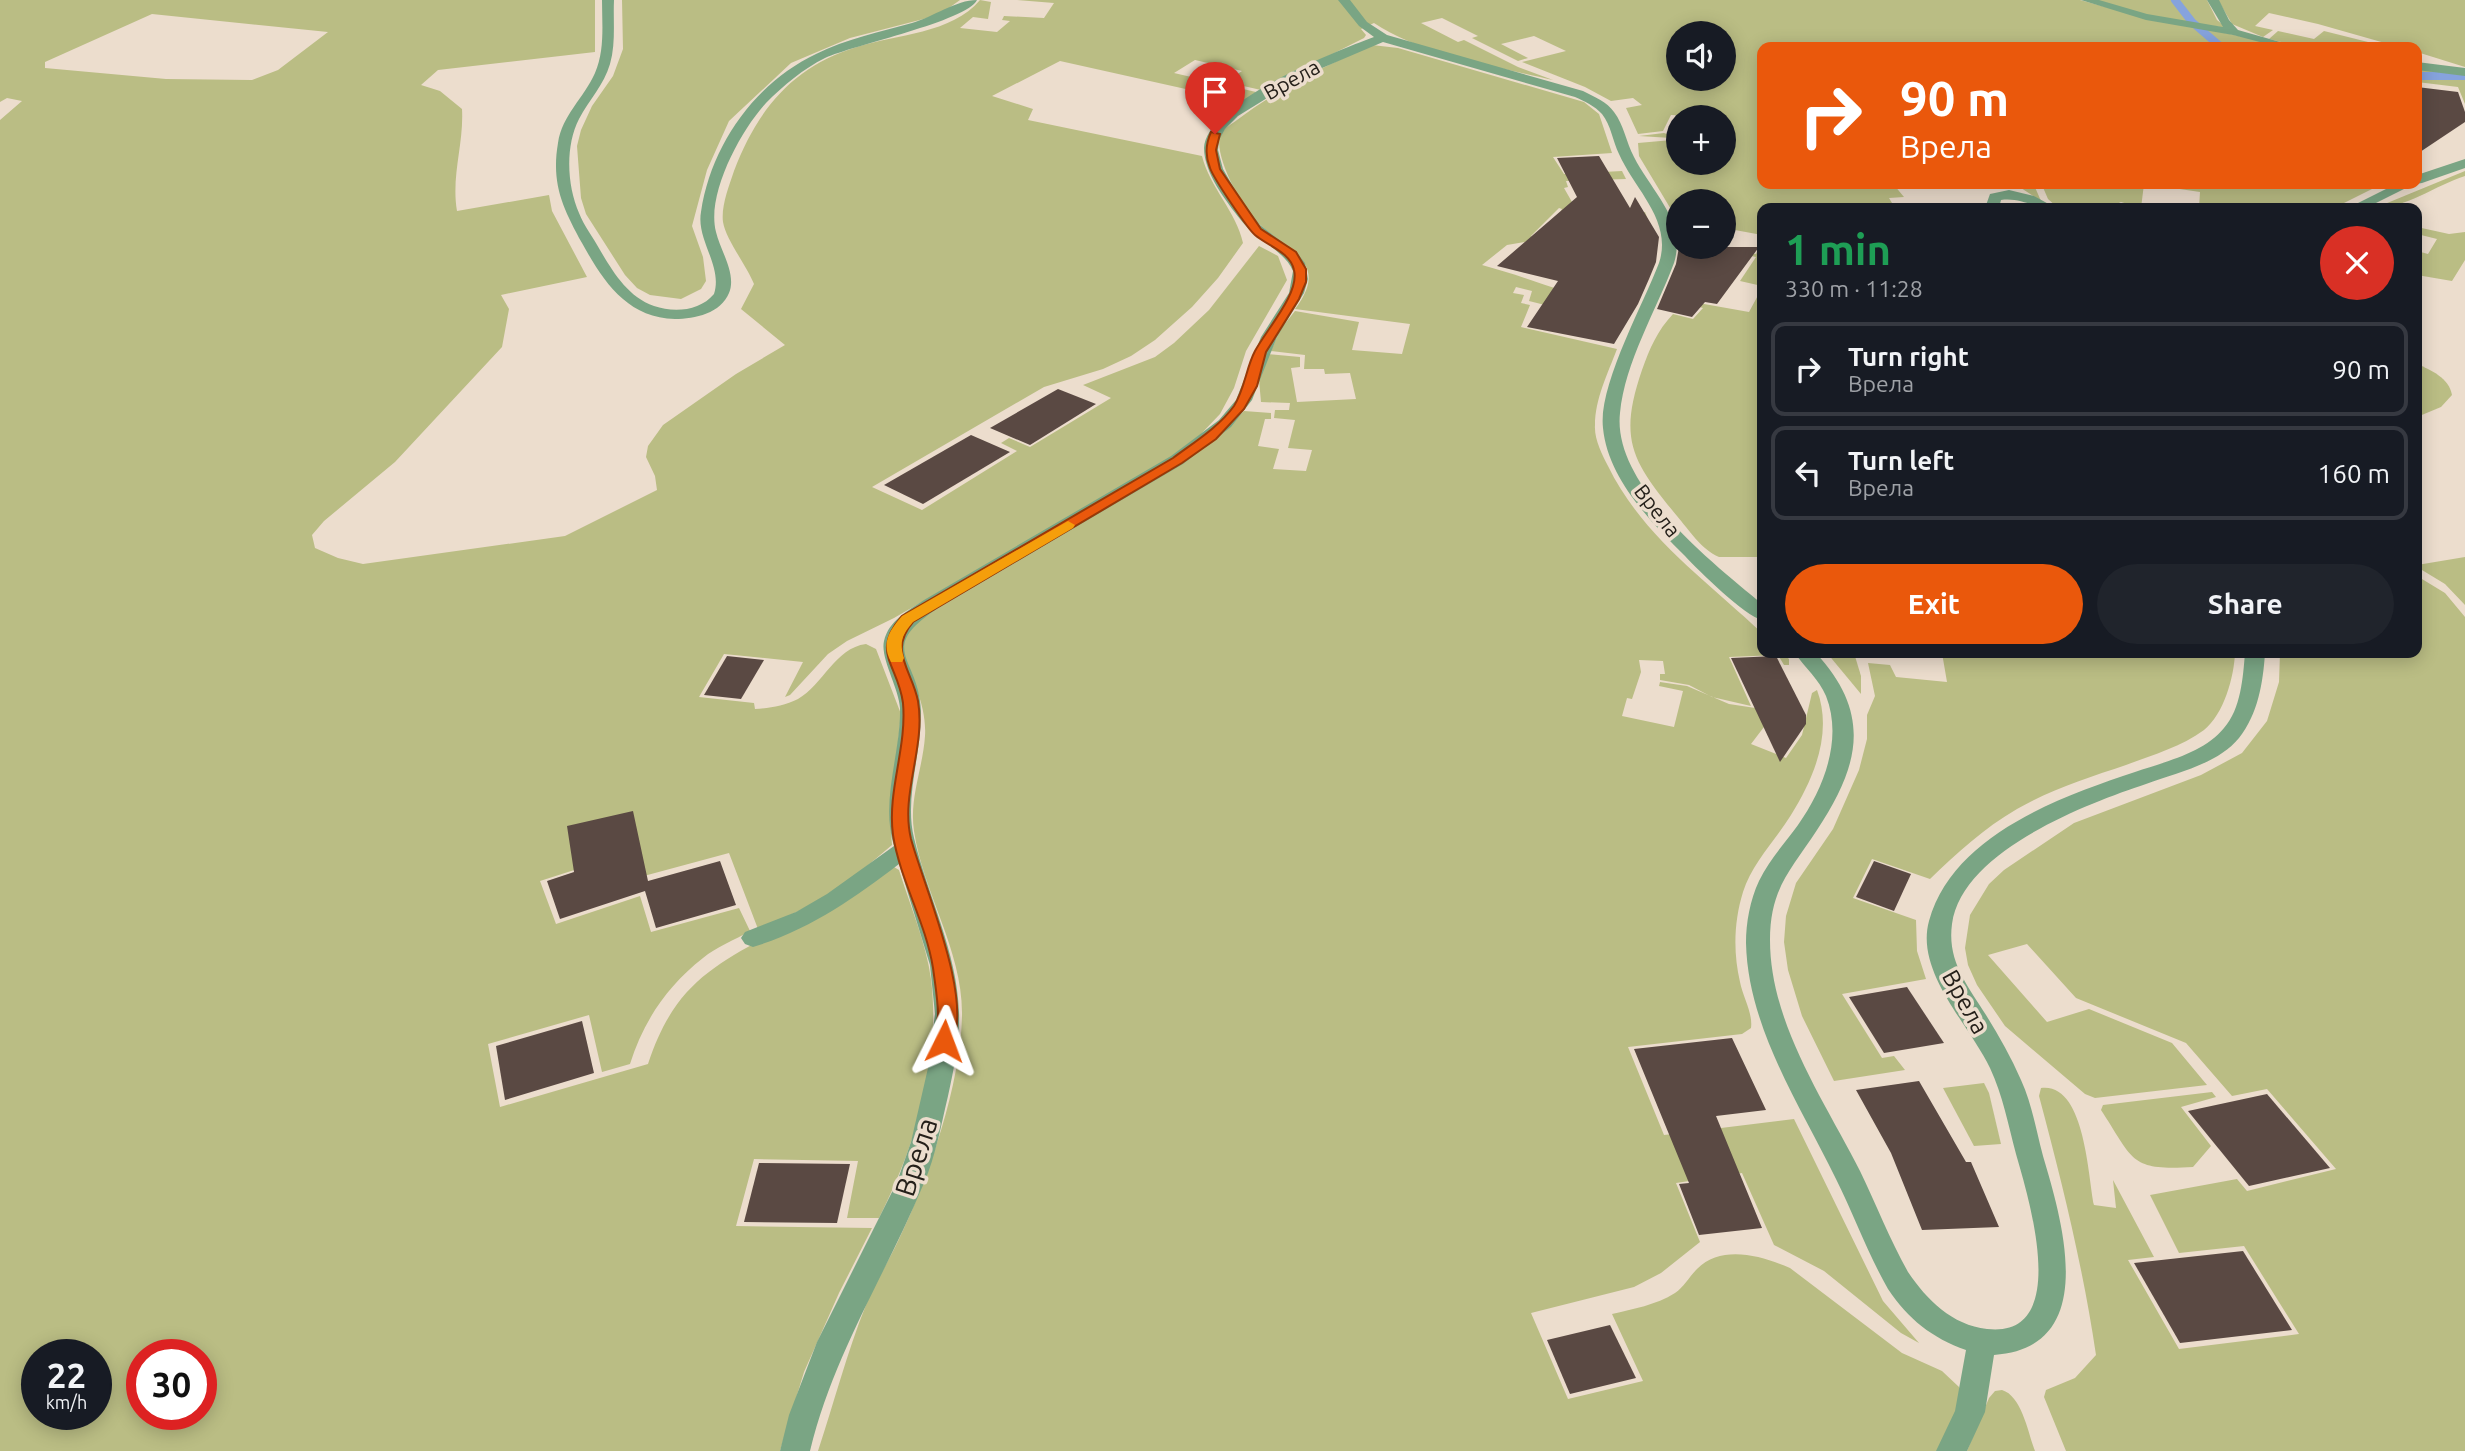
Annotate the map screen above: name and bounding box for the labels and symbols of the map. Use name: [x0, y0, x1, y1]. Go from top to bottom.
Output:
street label: Врела: [1259, 54, 1324, 104]
pin: [1185, 62, 1245, 134]
street label: Врела: [1630, 479, 1686, 542]
street label: Врела: [1937, 965, 1994, 1038]
position arrow: [907, 1004, 981, 1078]
street label: Врела: [888, 1114, 943, 1200]
speed limit sign: 30: [126, 1339, 217, 1430]

